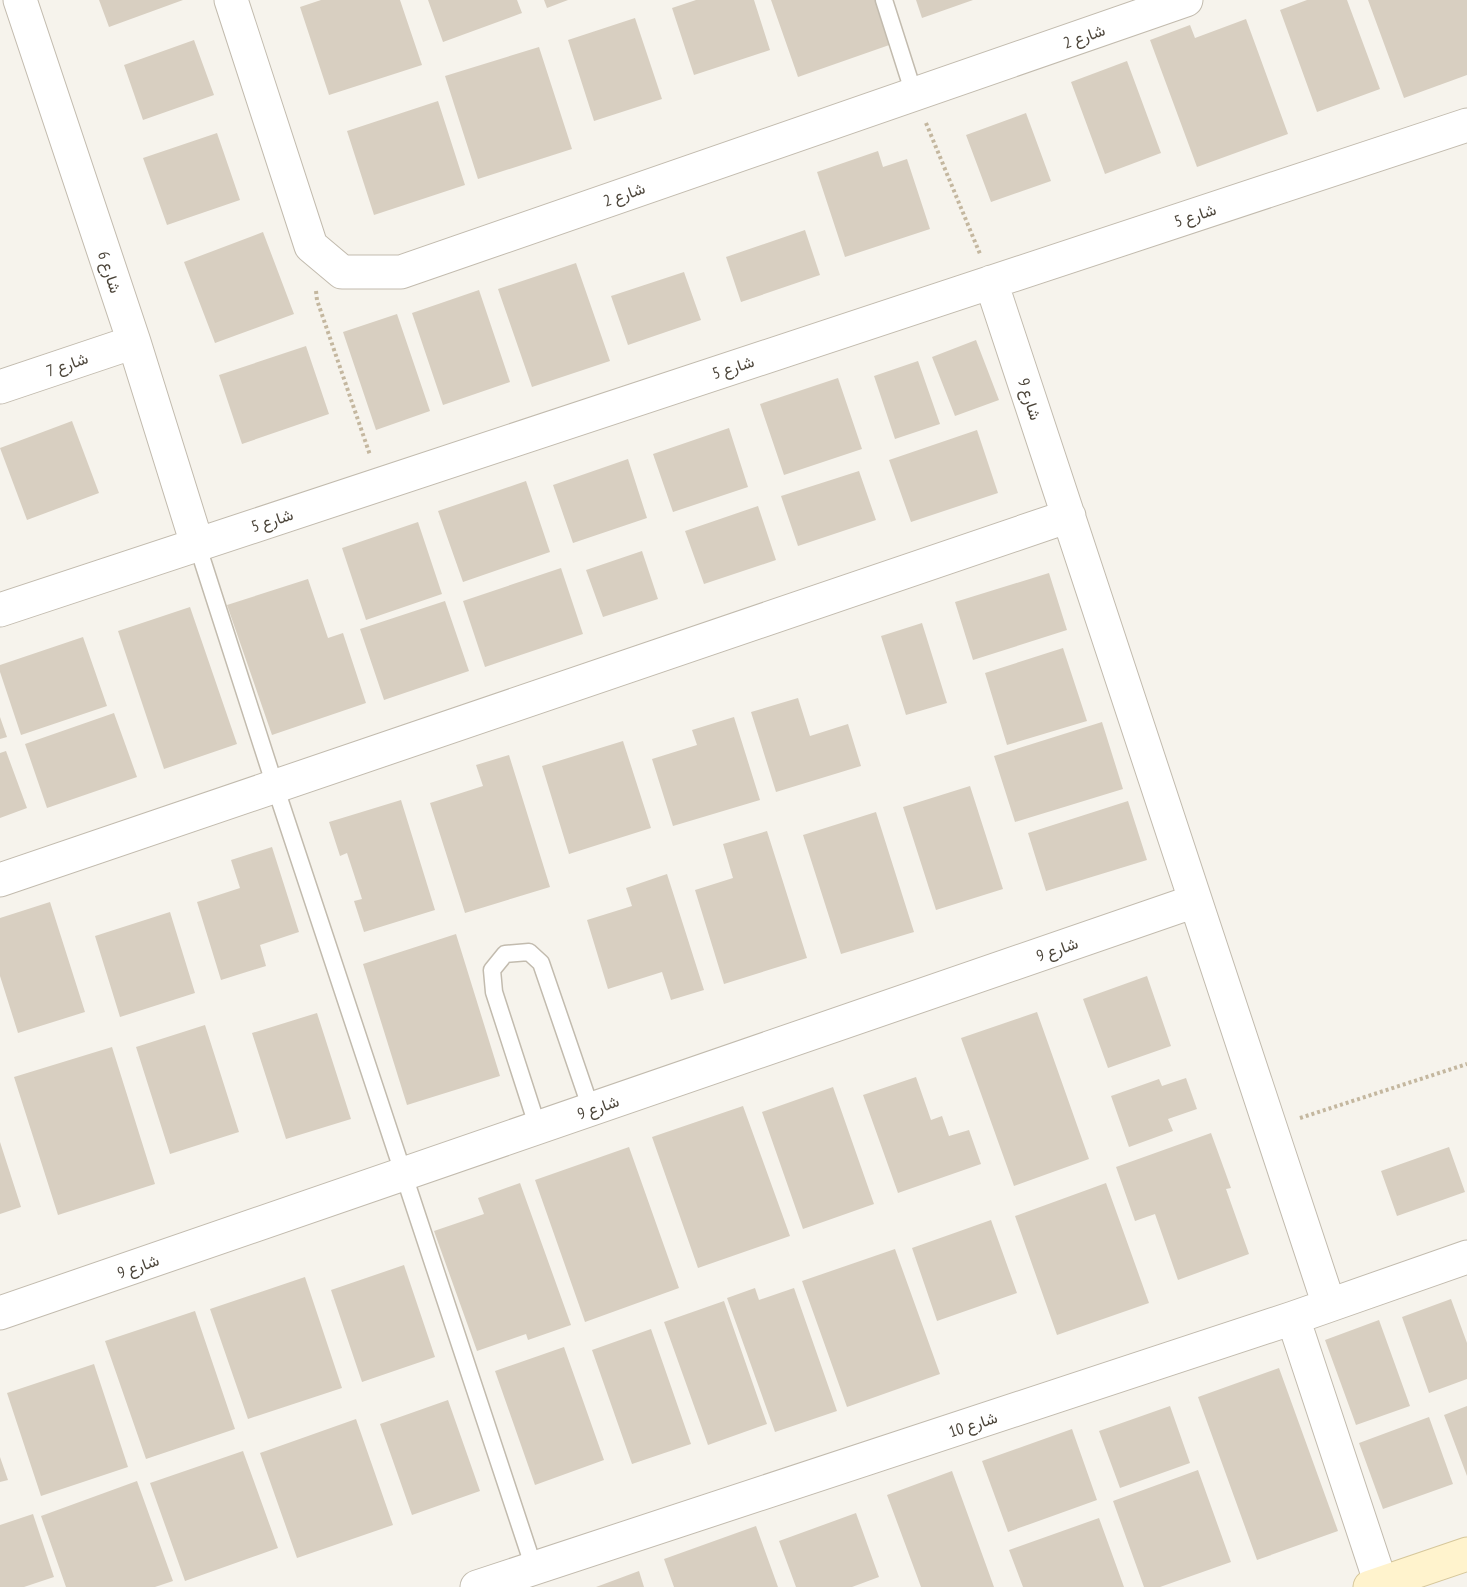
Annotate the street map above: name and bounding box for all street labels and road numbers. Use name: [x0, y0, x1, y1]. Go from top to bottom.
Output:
street label: شارع 2: [1061, 20, 1108, 54]
street label: شارع 2: [601, 178, 648, 212]
street label: شارع 5: [1172, 199, 1219, 233]
street label: شارع 6: [92, 249, 126, 296]
street label: شارع 7: [44, 348, 91, 382]
street label: شارع 5: [710, 351, 757, 385]
street label: شارع 9: [1012, 376, 1046, 423]
street label: شارع 5: [249, 504, 296, 538]
street label: شارع 9: [1034, 933, 1081, 967]
street label: شارع 9: [575, 1091, 622, 1125]
street label: شارع 9: [115, 1250, 162, 1284]
street label: شارع 10: [946, 1407, 1000, 1443]

